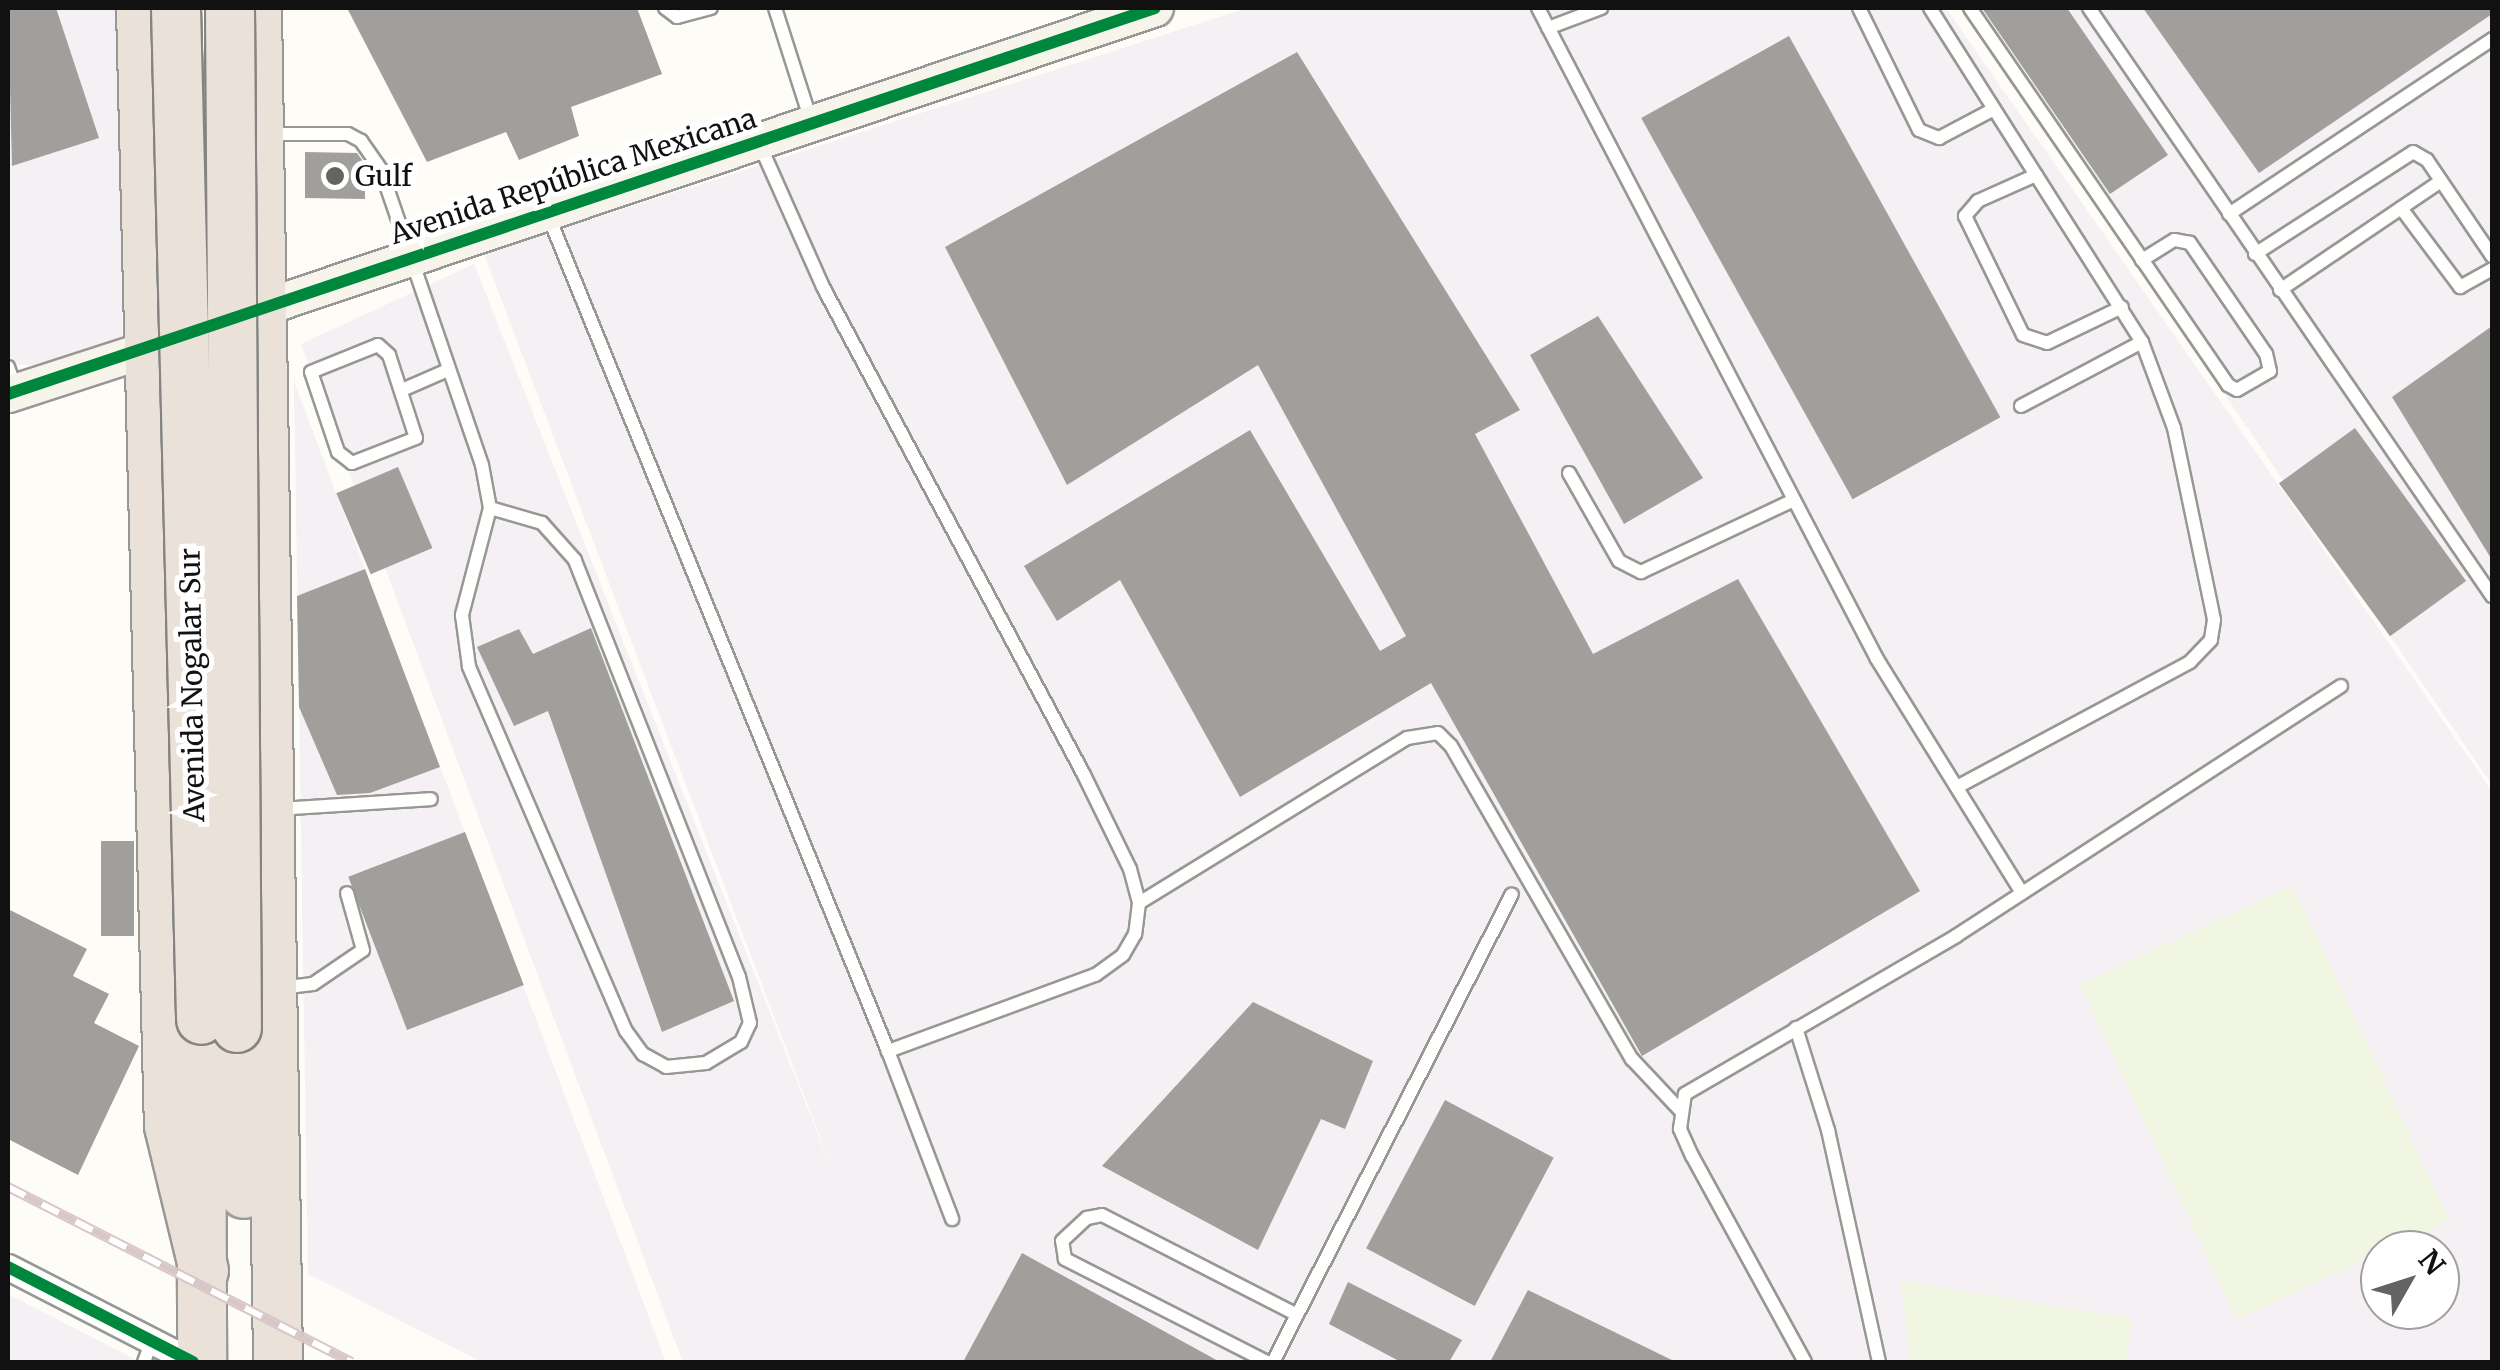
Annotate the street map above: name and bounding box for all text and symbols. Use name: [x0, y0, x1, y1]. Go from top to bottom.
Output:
street label: Avenida República Mexicana: [386, 101, 760, 251]
place label: Gulf: [355, 159, 412, 193]
marker: Gulf: [324, 165, 346, 187]
street label: Avenida Nogalar Sur: [173, 548, 211, 822]
north arrow: [2360, 1230, 2460, 1330]
text: N: [2411, 1242, 2453, 1282]

